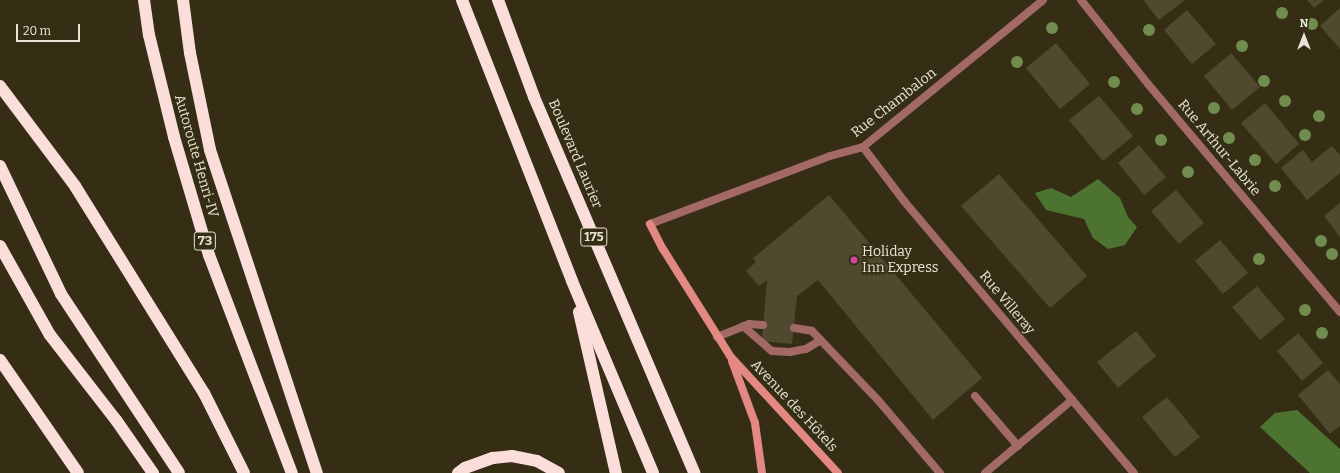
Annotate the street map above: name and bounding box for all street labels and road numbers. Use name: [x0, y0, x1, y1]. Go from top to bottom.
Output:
street label: Rue Chambalon: [848, 65, 940, 141]
street label: Autoroute Henri-IV: [170, 93, 222, 219]
street label: Boulevard Laurier: [544, 97, 606, 211]
street label: Rue Arthur-Labrie: [1174, 97, 1264, 199]
road number: 175: [580, 226, 608, 248]
road number: 73: [193, 230, 217, 252]
street label: Rue Villeray: [976, 268, 1038, 338]
street label: Avenue des Hôtels: [747, 357, 841, 455]

